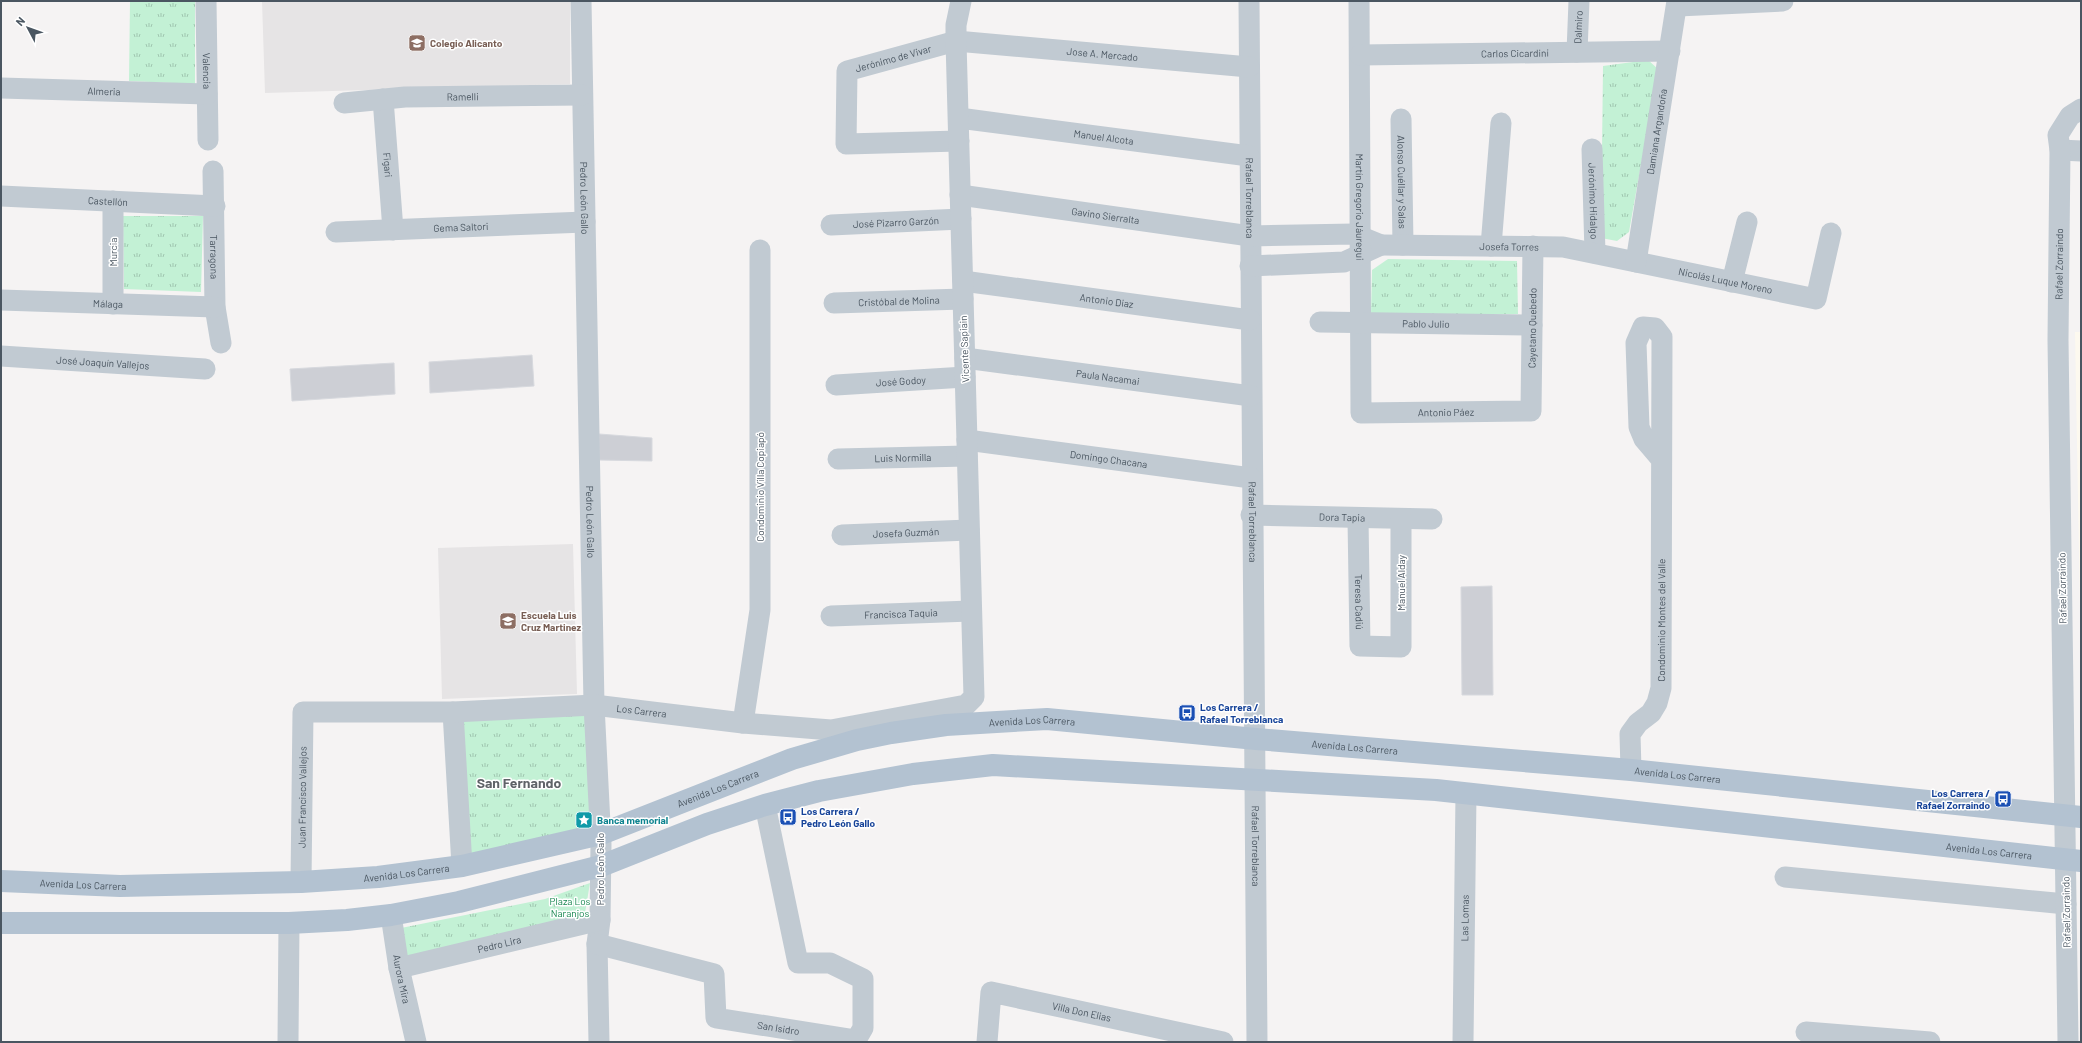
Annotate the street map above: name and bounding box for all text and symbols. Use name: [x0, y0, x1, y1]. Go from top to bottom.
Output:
north arrow: [8, 8, 48, 48]
street label: Dalmiro: [1571, 10, 1585, 44]
text: N: [13, 14, 27, 28]
school or university icon: Colegio Alicanto: [407, 33, 427, 53]
place label: Colegio Alicanto: [430, 37, 503, 49]
street label: Jerónimo de Vivar: [854, 42, 933, 74]
street label: Jose A. Mercado: [1066, 45, 1139, 63]
street label: Carlos Cicardini: [1481, 47, 1549, 59]
street label: Valencia: [201, 53, 213, 89]
street label: Almeria: [87, 85, 121, 97]
street label: Damiana Argandoña: [1644, 88, 1669, 175]
street label: Ramelli: [447, 90, 479, 103]
street label: Manuel Alcota: [1073, 127, 1134, 147]
street label: Alonso Cuéllar y Salas: [1395, 135, 1409, 229]
street label: Figari: [381, 152, 395, 178]
street label: Martín Gregorio Jáuregui: [1354, 153, 1366, 261]
street label: Rafael Torreblanca: [1244, 157, 1256, 239]
street label: Pedro León Gallo: [578, 162, 591, 234]
street label: Jerónimo Hidalgo: [1586, 163, 1601, 239]
street label: Castellón: [88, 194, 128, 208]
street label: Gavino Sierralta: [1071, 205, 1140, 226]
street label: José Pizarro Garzón: [853, 214, 939, 230]
street label: Gema Saltori: [433, 220, 489, 234]
street label: Rafael Zorraindo: [2052, 228, 2065, 300]
street label: Tarragona: [208, 235, 221, 279]
street label: Murcia: [107, 238, 119, 266]
street label: Josefa Torres: [1479, 240, 1539, 253]
street label: Nicolás Luque Moreno: [1677, 265, 1774, 296]
street label: Cayetano Quebedo: [1526, 288, 1538, 368]
street label: Antonio Diaz: [1079, 291, 1135, 310]
street label: Cristóbal de Molina: [858, 294, 940, 308]
street label: Málaga: [93, 297, 123, 310]
street label: Vicente Sapiain: [957, 315, 971, 383]
street label: Pablo Julio: [1402, 317, 1450, 330]
street label: José Joaquín Vallejos: [56, 354, 150, 371]
street label: Paula Nacamai: [1075, 367, 1140, 387]
street label: José Godoy: [875, 373, 927, 389]
street label: Antonio Páez: [1418, 406, 1475, 418]
street label: Condominio Villa Copiapó: [754, 432, 766, 542]
street label: Domingo Chacana: [1069, 448, 1148, 470]
street label: Luis Normilla: [874, 451, 932, 464]
street label: Rafael Torreblanca: [1247, 481, 1259, 563]
street label: Pedro León Gallo: [584, 485, 597, 558]
street label: Dora Tapia: [1319, 511, 1365, 524]
street label: Josefa Guzmán: [872, 525, 939, 540]
street label: Rafael Zorraindo: [2055, 552, 2069, 624]
street label: Manuel Alday: [1395, 555, 1407, 611]
street label: Condominio Montes del Valle: [1655, 559, 1667, 682]
street label: Teresa Cadiú: [1353, 574, 1366, 630]
street label: Francisca Taquia: [864, 606, 938, 621]
place label: Escuela Luis Cruz Martinez: [521, 609, 582, 633]
school or university icon: Escuela Luis Cruz Martinez: [498, 611, 518, 631]
place label: Los Carrera / Rafael Torreblanca: [1200, 701, 1283, 725]
street label: Los Carrera: [616, 702, 667, 720]
bus stop icon: Los Carrera / Rafael Torreblanca: [1177, 703, 1197, 723]
street label: Avenida Los Carrera: [988, 713, 1076, 728]
street label: Avenida Los Carrera: [1311, 738, 1398, 757]
street label: Juan Francisco Vallejos: [295, 746, 309, 848]
street label: Avenida Los Carrera: [1634, 764, 1721, 785]
street label: Avenida Los Carrera: [675, 767, 760, 810]
district label: San Fernando: [477, 774, 561, 791]
place label: Los Carrera / Rafael Zorraindo: [1916, 787, 1990, 811]
bus stop icon: Los Carrera / Rafael Zorraindo: [1993, 789, 2013, 809]
place label: Los Carrera / Pedro León Gallo: [801, 805, 875, 829]
street label: Rafael Torreblanca: [1250, 805, 1262, 886]
bus stop icon: Los Carrera / Pedro León Gallo: [778, 807, 798, 827]
place icon: Banca memorial: [574, 810, 594, 830]
place label: Banca memorial: [597, 814, 668, 826]
street label: Pedro León Gallo: [594, 833, 606, 905]
street label: Avenida Los Carrera: [1945, 840, 2033, 862]
street label: Avenida Los Carrera: [363, 862, 450, 884]
street label: Rafael Zorraindo: [2059, 876, 2073, 948]
street label: Avenida Los Carrera: [39, 877, 126, 892]
street label: Las Lomas: [1458, 894, 1471, 942]
park label: Plaza Los Naranjos: [550, 895, 591, 919]
street label: Pedro Lira: [476, 933, 522, 955]
street label: Aurora Mira: [391, 954, 413, 1005]
street label: Villa Don Elias: [1051, 999, 1113, 1024]
street label: San Isidro: [756, 1019, 800, 1037]

